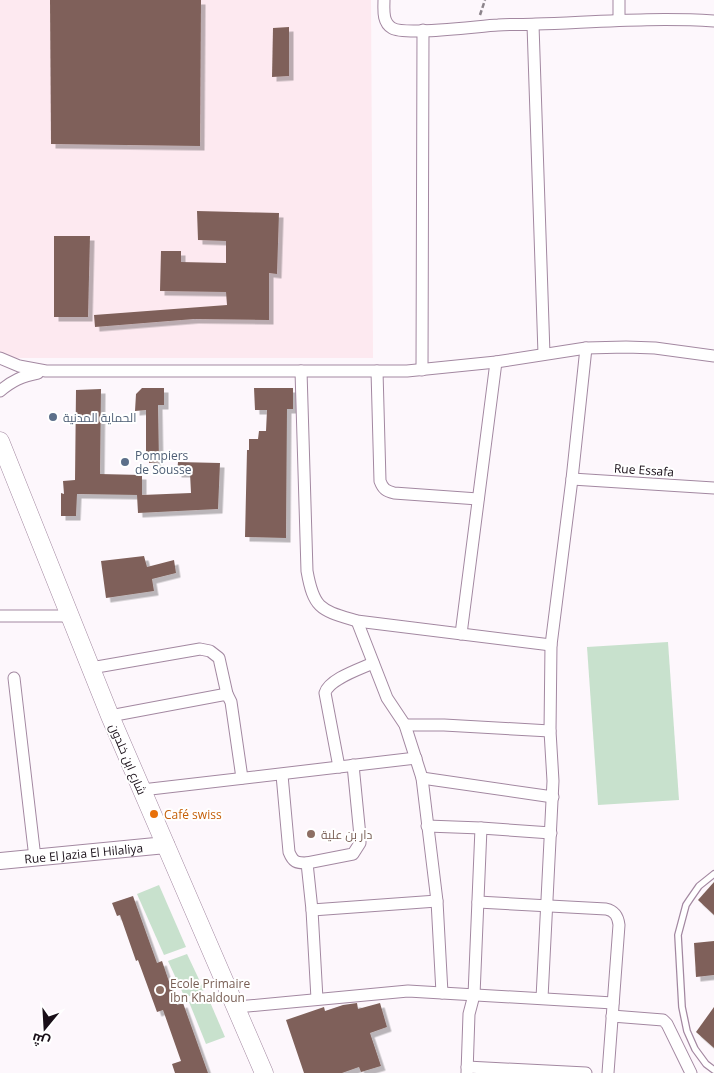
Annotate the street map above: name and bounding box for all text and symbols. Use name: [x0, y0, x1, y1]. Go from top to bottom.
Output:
place label: الحماية المدنية: [63, 409, 136, 426]
marker: الحماية المدنية: [47, 411, 59, 423]
place label: Pompiers de Sousse: [135, 447, 192, 478]
marker: Pompiers de Sousse: [119, 456, 131, 468]
street label: Rue Essafa: [613, 459, 675, 481]
street label: شارع ابن خلدون: [105, 721, 151, 797]
place label: Café swiss: [164, 806, 222, 823]
marker: Café swiss: [148, 808, 160, 820]
place label: دار بن علية: [321, 826, 372, 843]
marker: دار بن علية: [305, 828, 317, 840]
street label: Rue El Jazia El Hilaliya: [24, 839, 144, 867]
place label: Ecole Primaire Ibn Khaldoun: [170, 975, 250, 1006]
marker: Ecole Primaire Ibn Khaldoun: [154, 984, 166, 996]
north arrow: [20, 1003, 70, 1053]
text: ش: [29, 1029, 52, 1053]

